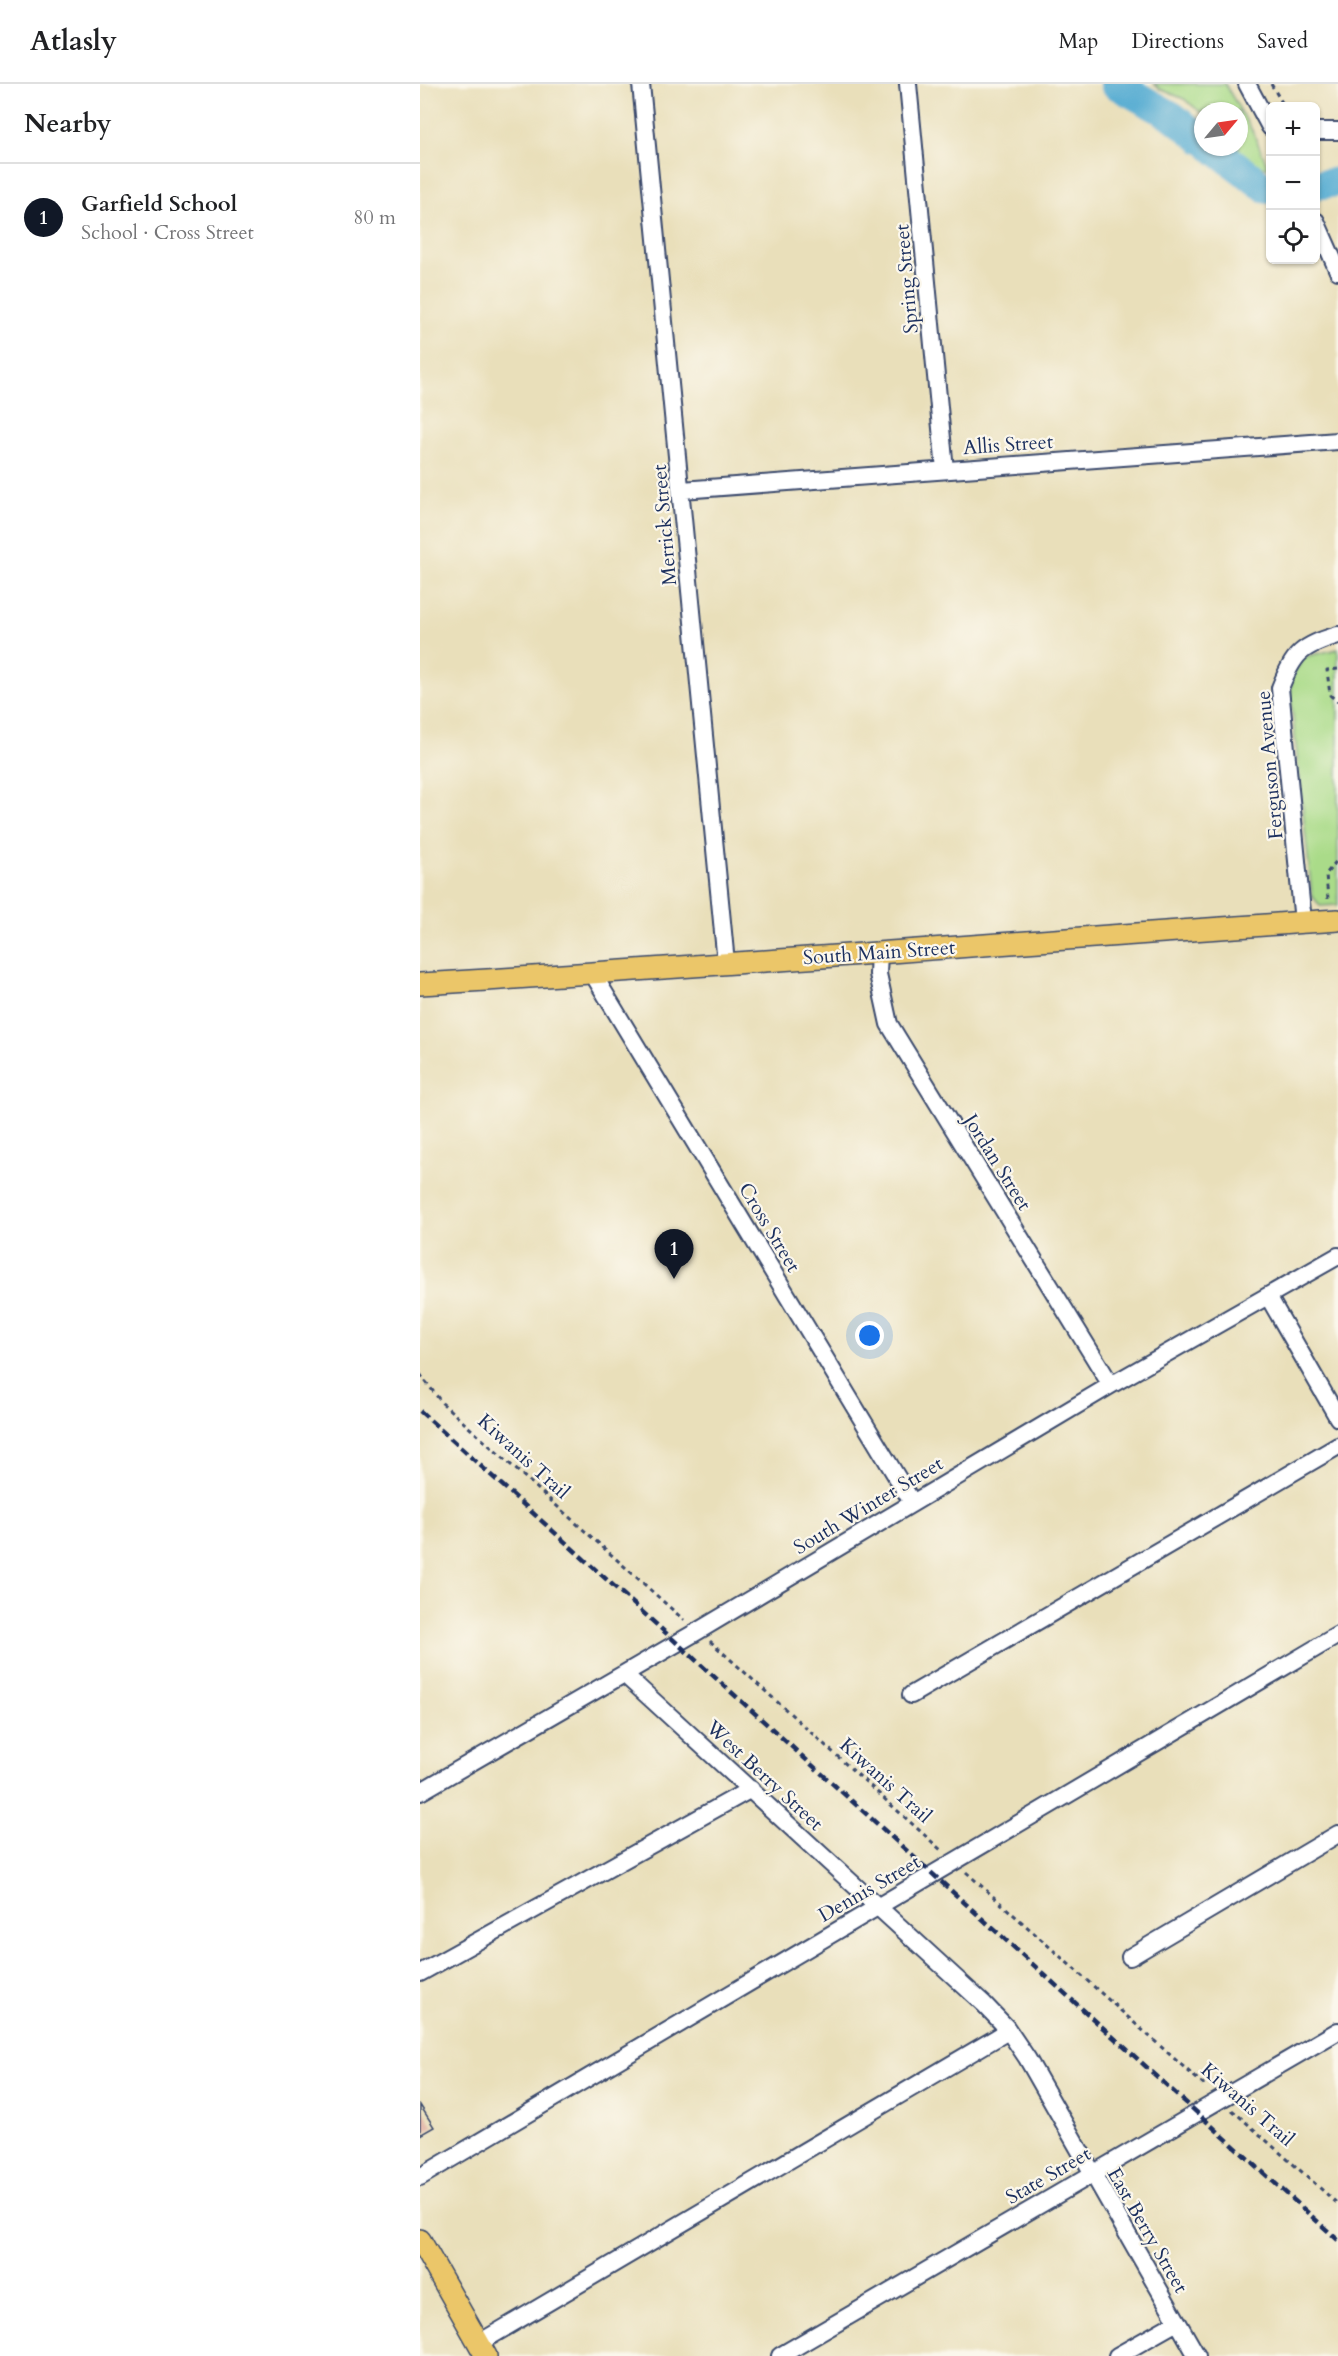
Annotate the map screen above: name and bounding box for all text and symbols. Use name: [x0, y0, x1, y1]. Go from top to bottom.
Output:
text: Atlasly: [30, 22, 117, 60]
text: Map: [1058, 27, 1098, 56]
text: Directions: [1131, 27, 1224, 56]
text: Saved: [1257, 27, 1308, 56]
north arrow: [1194, 102, 1248, 156]
map controls: [1266, 102, 1320, 264]
button: +: [1266, 102, 1320, 156]
text: Nearby: [24, 106, 112, 141]
button: −: [1266, 156, 1320, 210]
text: Garfield School: [81, 189, 237, 219]
text: 1: [38, 204, 49, 231]
text: 80 m: [353, 204, 396, 231]
button: locate: [1266, 210, 1320, 264]
text: School · Cross Street: [81, 219, 254, 246]
street label: Spring Street: [888, 222, 925, 335]
street label: Allis Street: [962, 428, 1055, 461]
street label: Merrick Street: [646, 463, 683, 587]
street label: Ferguson Avenue: [1250, 690, 1289, 840]
street label: South Main Street: [802, 934, 957, 971]
street label: Jordan Street: [956, 1106, 1038, 1216]
street label: Cross Street: [732, 1177, 807, 1278]
pin: 1: [654, 1230, 694, 1279]
your location: [855, 1321, 884, 1350]
street label: Kiwanis Trail: [472, 1408, 576, 1505]
street label: South Winter Street: [789, 1450, 949, 1561]
street label: West Berry Street: [700, 1713, 830, 1837]
street label: Kiwanis Trail: [834, 1732, 938, 1829]
street label: Dennis Street: [813, 1848, 926, 1929]
street label: Kiwanis Trail: [1195, 2056, 1300, 2152]
street label: State Street: [1001, 2140, 1096, 2211]
street label: East Berry Street: [1101, 2163, 1195, 2299]

